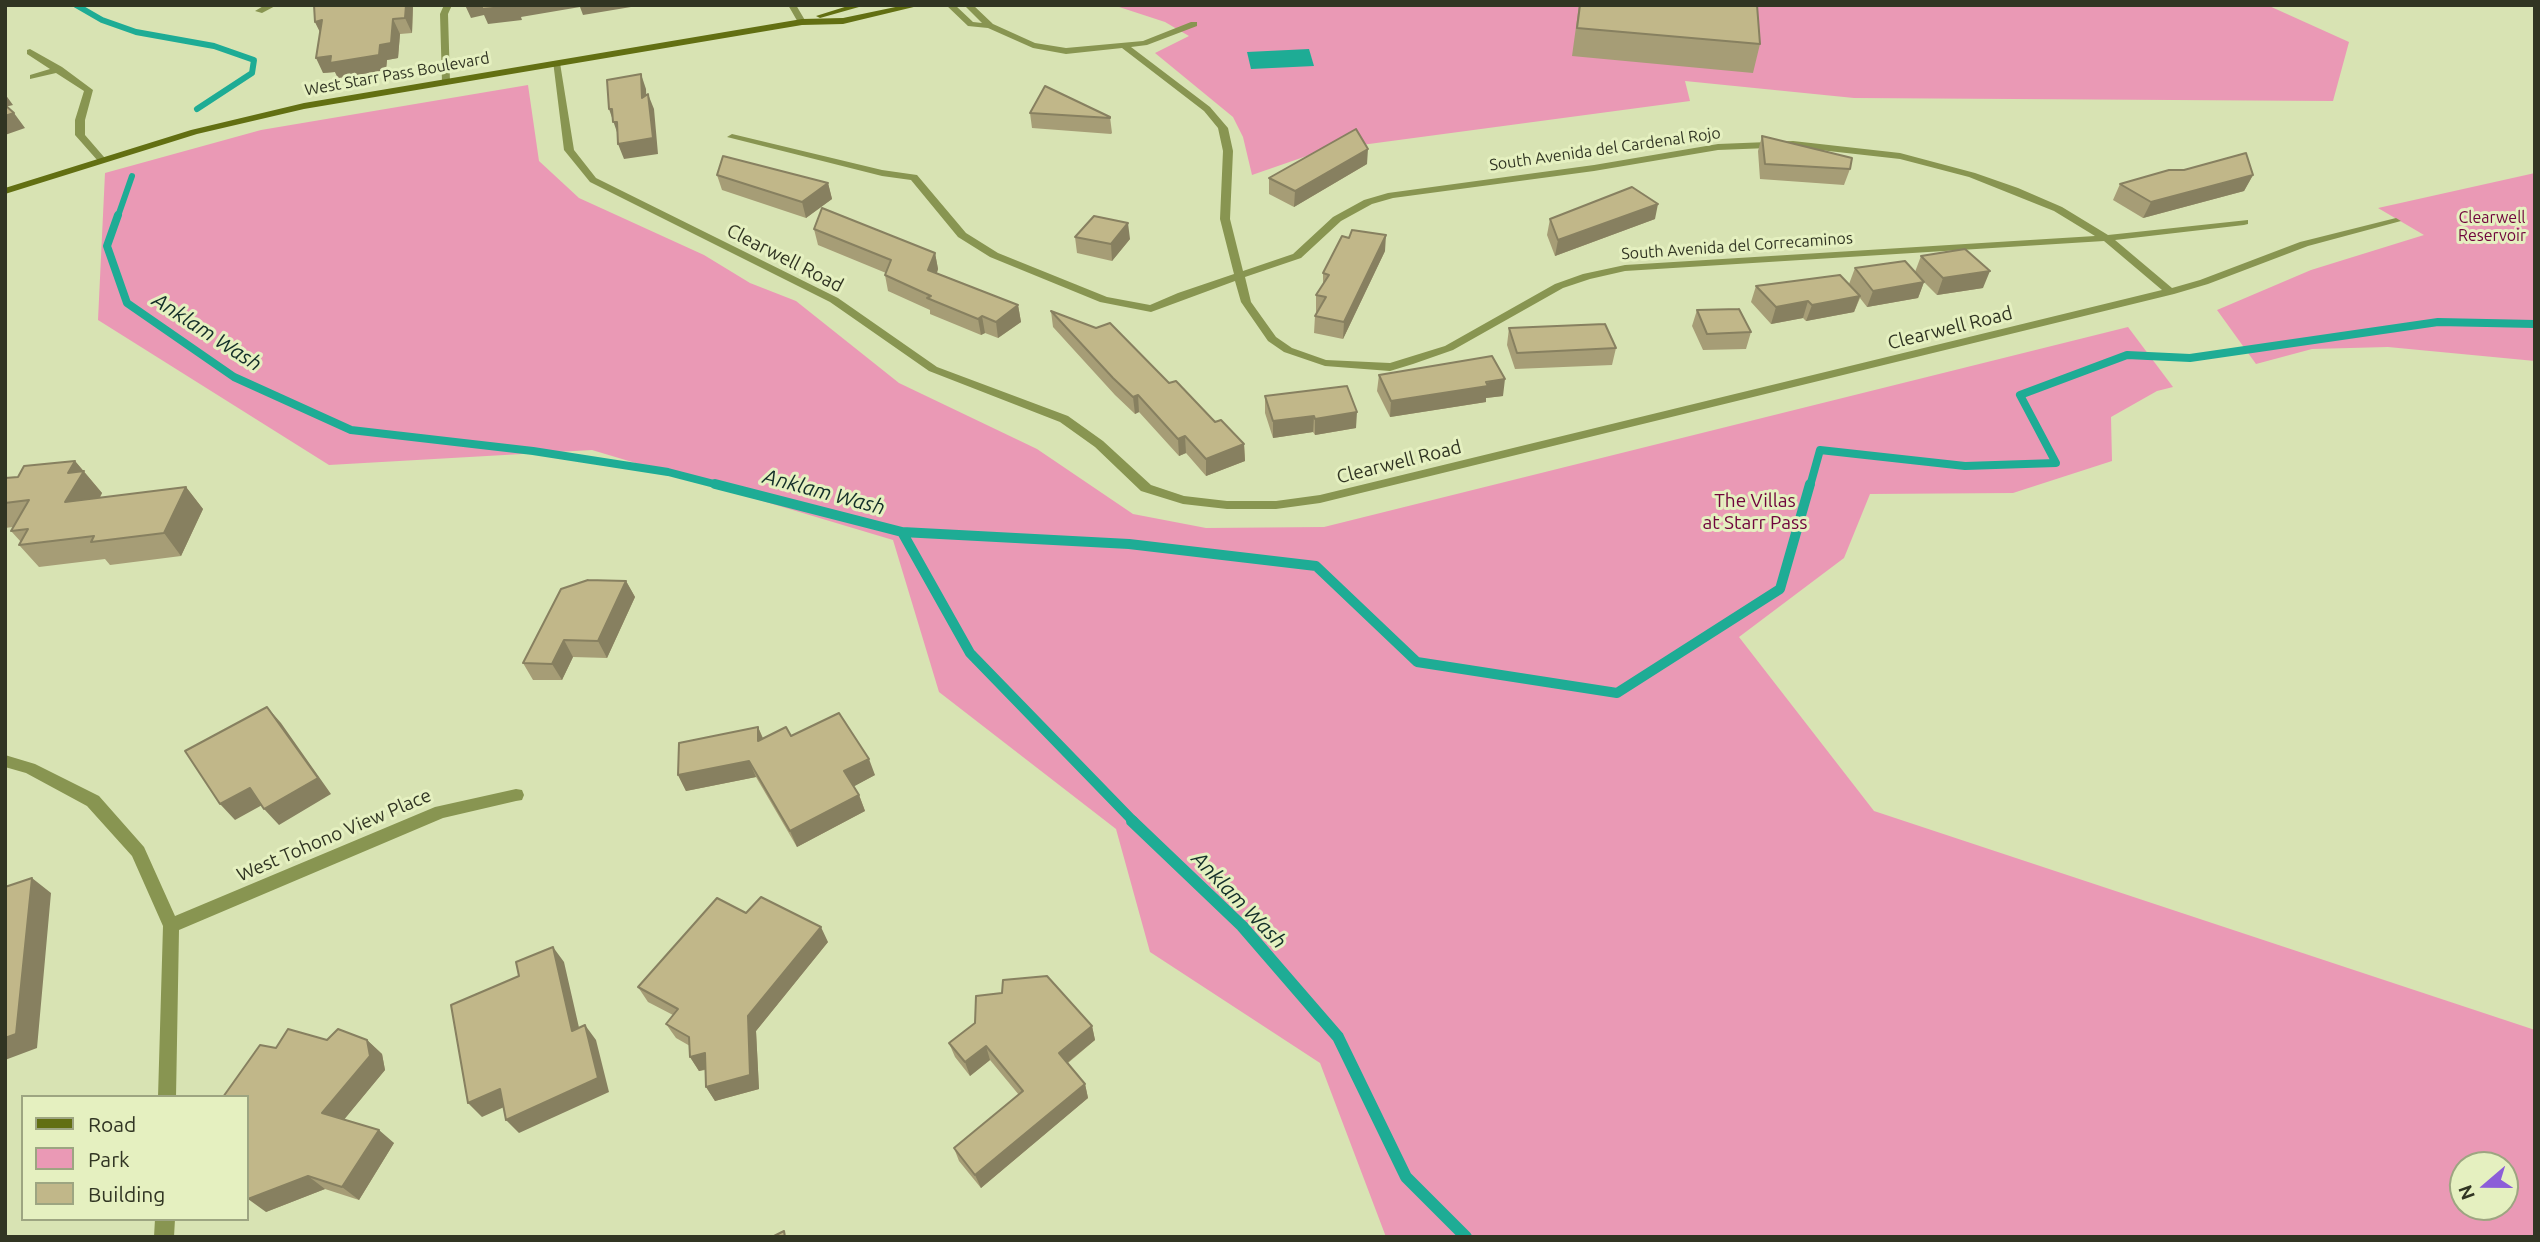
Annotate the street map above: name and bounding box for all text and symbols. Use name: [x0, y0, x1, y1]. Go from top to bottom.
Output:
street label: West Starr Pass Boulevard: [303, 48, 491, 100]
street label: South Avenida del Cardenal Rojo: [1488, 123, 1722, 175]
park label: Clearwell Reservoir: [2458, 208, 2526, 246]
street label: Clearwell Road: [723, 219, 847, 297]
street label: South Avenida del Correcaminos: [1621, 228, 1853, 264]
water label: Anklam Wash: [148, 287, 266, 377]
street label: Clearwell Road: [1885, 301, 2015, 355]
street label: Clearwell Road: [1334, 435, 1464, 489]
water label: Anklam Wash: [760, 464, 888, 520]
park label: The Villas at Starr Pass: [1703, 490, 1807, 534]
street label: West Tohono View Place: [233, 784, 435, 886]
water label: Anklam Wash: [1186, 846, 1292, 954]
legend: [21, 1095, 248, 1221]
text: Road: [88, 1112, 136, 1136]
text: Park: [88, 1147, 130, 1171]
north arrow: [2449, 1151, 2519, 1221]
text: Building: [88, 1182, 165, 1206]
text: N: [2453, 1182, 2479, 1203]

